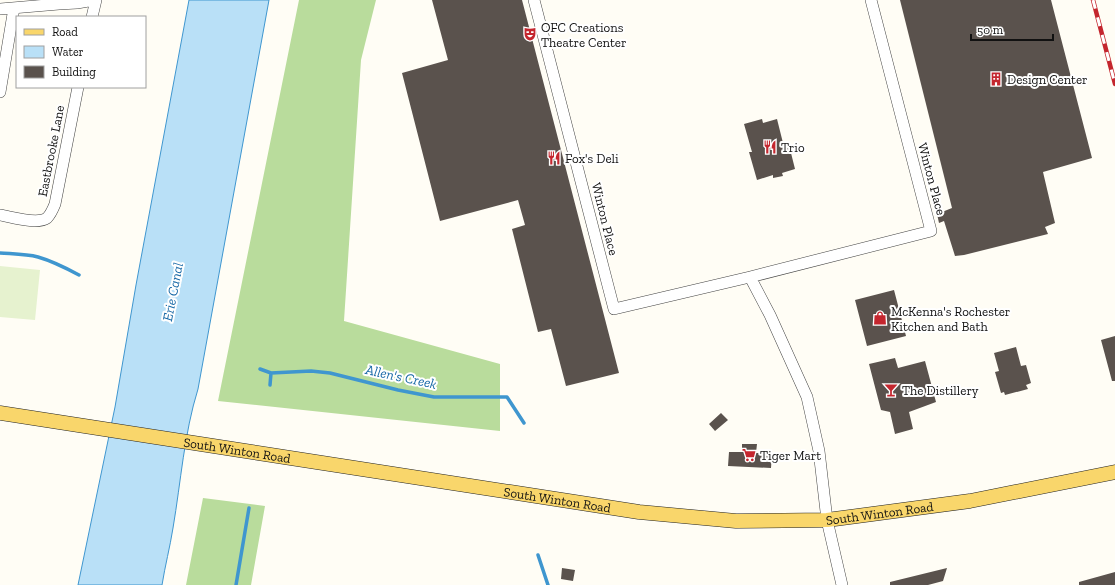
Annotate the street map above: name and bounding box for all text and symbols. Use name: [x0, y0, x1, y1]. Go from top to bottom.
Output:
legend: [16, 16, 146, 88]
scale bar: [971, 16, 1053, 42]
place label: OFC Creations Theatre Center: [541, 20, 626, 50]
text: 50 m: [977, 23, 1004, 37]
text: Road: [52, 25, 78, 39]
theatre icon: OFC Creations Theatre Center: [522, 26, 538, 42]
text: Water: [52, 45, 84, 59]
text: Building: [52, 65, 96, 79]
building icon: Design Center: [988, 71, 1004, 87]
place label: Design Center: [1007, 72, 1087, 87]
street label: Eastbrooke Lane: [35, 104, 67, 198]
restaurant icon: Trio: [762, 139, 778, 155]
place label: Trio: [781, 140, 805, 155]
street label: Winton Place: [915, 141, 949, 217]
restaurant icon: Fox's Deli: [546, 150, 562, 166]
place label: Fox's Deli: [565, 151, 619, 166]
street label: Winton Place: [589, 181, 621, 257]
water label: Erie Canal: [159, 261, 187, 323]
place label: McKenna's Rochester Kitchen and Bath: [891, 304, 1010, 334]
shop icon: McKenna's Rochester Kitchen and Bath: [872, 310, 888, 326]
water label: Allen's Creek: [363, 361, 438, 393]
bar icon: The Distillery: [883, 382, 899, 398]
place label: The Distillery: [902, 383, 979, 398]
street label: South Winton Road: [183, 434, 292, 465]
supermarket icon: Tiger Mart: [741, 447, 757, 463]
place label: Tiger Mart: [760, 448, 821, 463]
street label: South Winton Road: [503, 484, 612, 515]
street label: South Winton Road: [825, 498, 934, 528]

